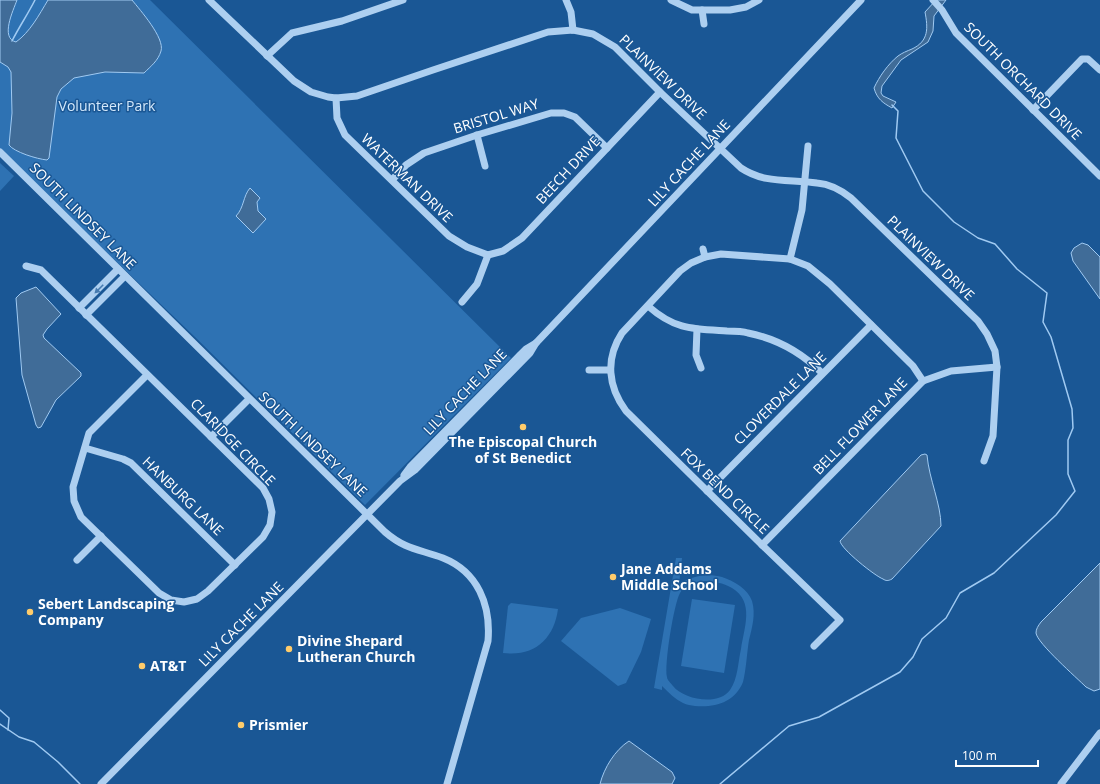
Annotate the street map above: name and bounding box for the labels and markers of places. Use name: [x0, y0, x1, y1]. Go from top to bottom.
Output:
marker: The Episcopal Church of St Benedict: [518, 422, 528, 432]
place label: The Episcopal Church of St Benedict: [449, 432, 597, 467]
place label: Jane Addams Middle School: [619, 559, 718, 594]
marker: Jane Addams Middle School: [608, 572, 618, 582]
place label: Sebert Landscaping Company: [38, 594, 175, 629]
marker: Sebert Landscaping Company: [25, 607, 35, 617]
place label: Divine Shepard Lutheran Church: [297, 631, 415, 666]
marker: Divine Shepard Lutheran Church: [284, 644, 294, 654]
place label: AT&T: [150, 656, 186, 675]
marker: AT&T: [137, 661, 147, 671]
place label: Prismier: [249, 715, 309, 734]
marker: Prismier: [236, 720, 246, 730]

